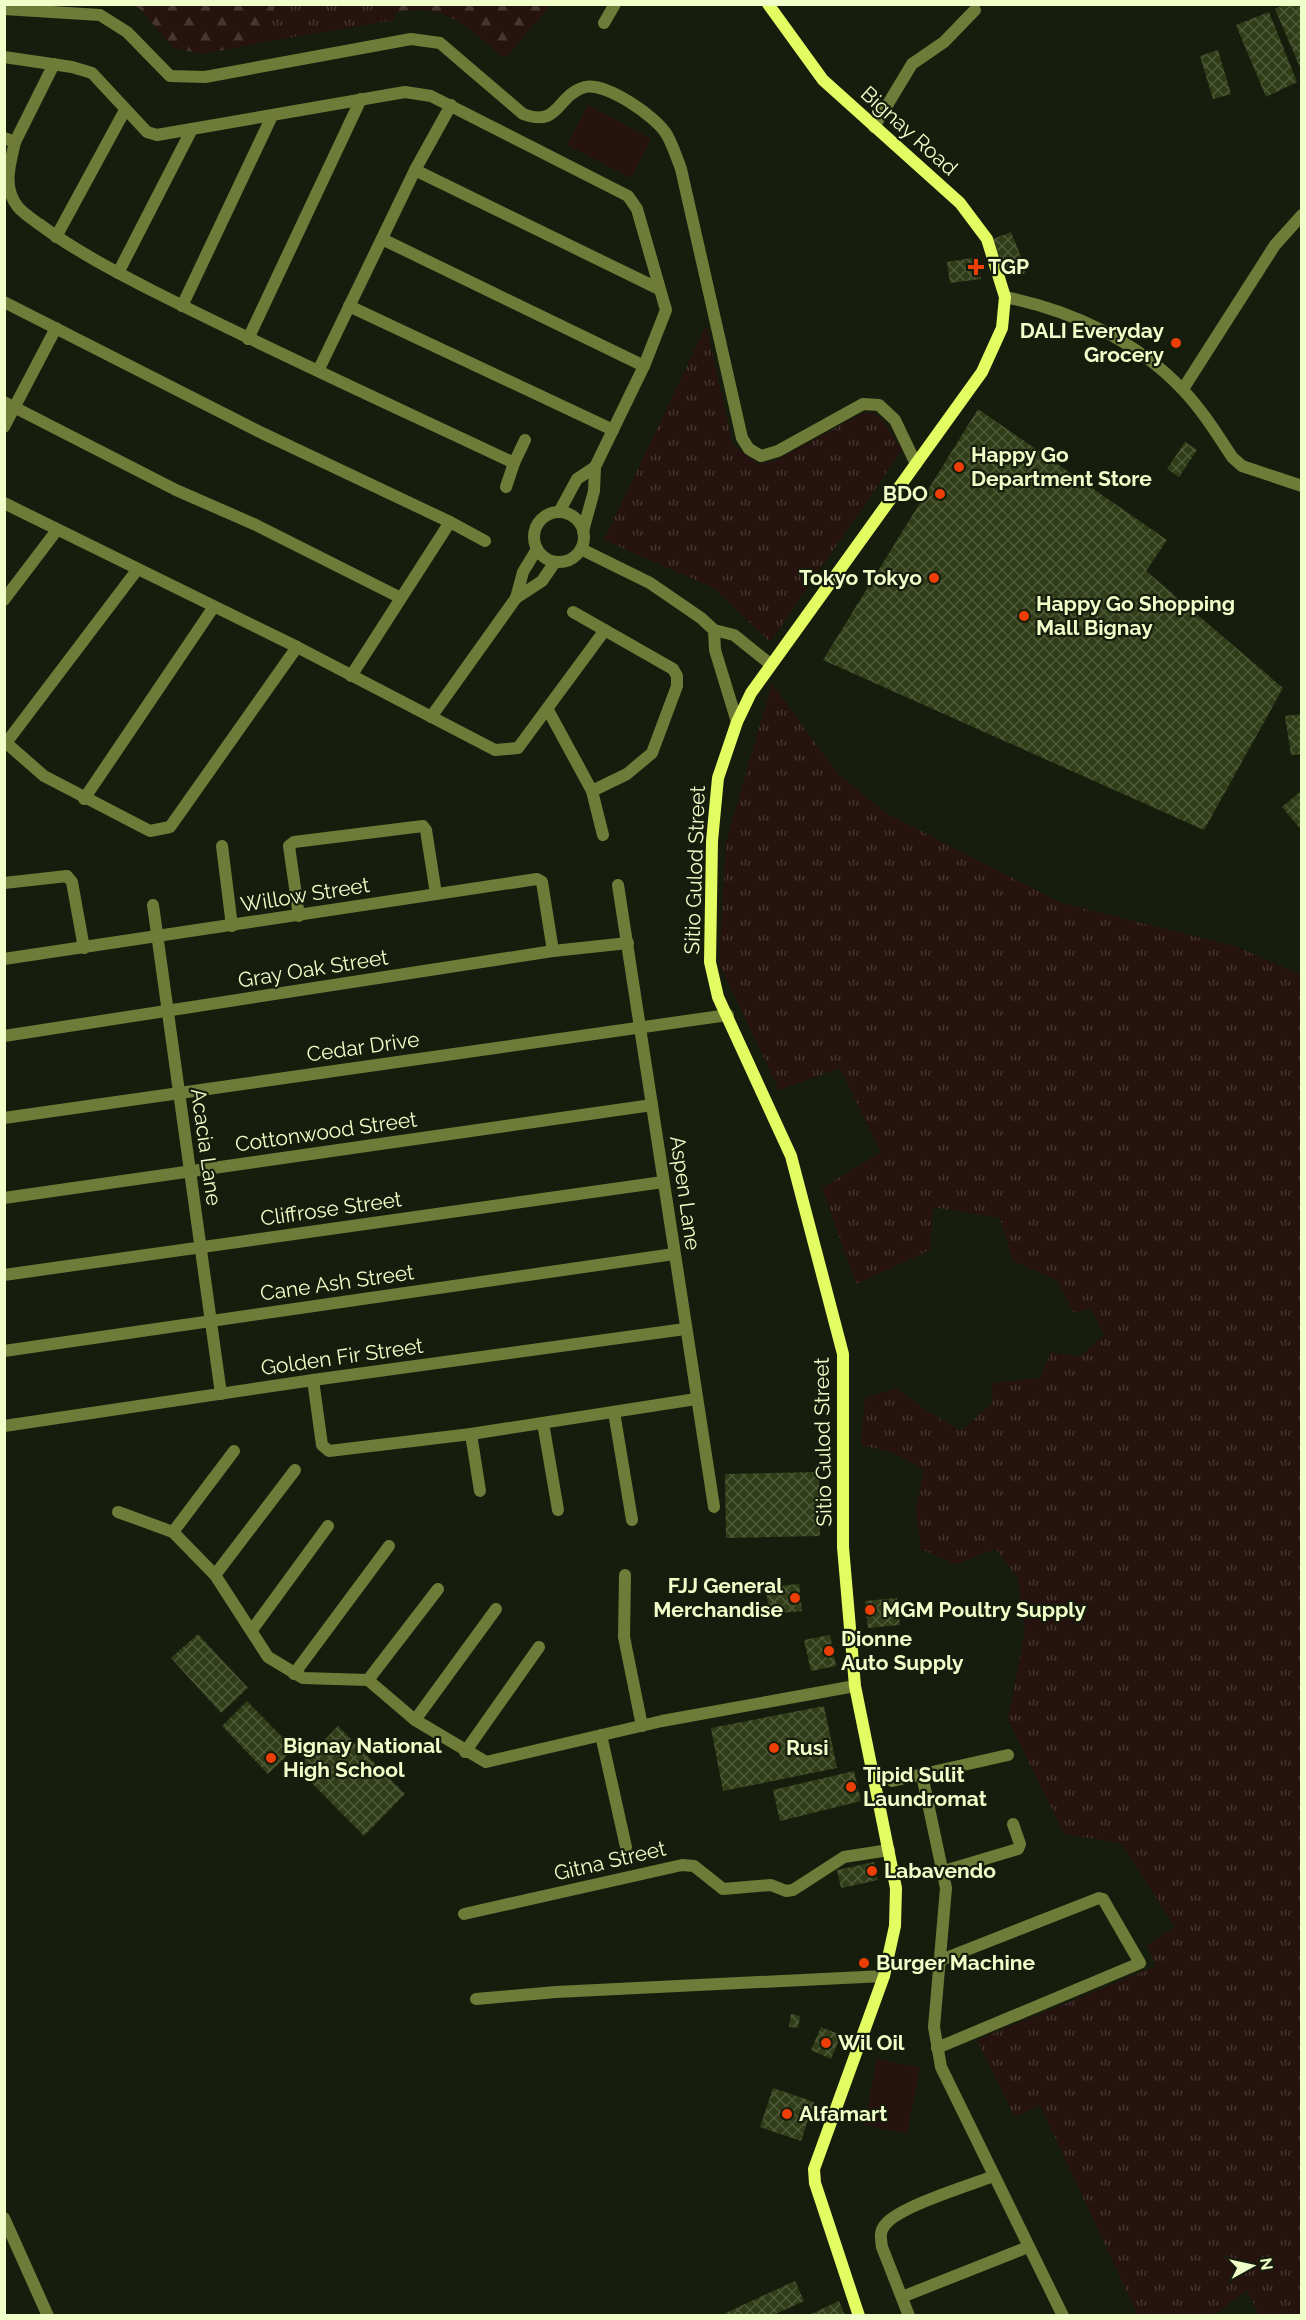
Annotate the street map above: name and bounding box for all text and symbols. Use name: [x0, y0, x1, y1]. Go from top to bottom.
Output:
street label: Bignay Road: [856, 81, 963, 181]
place label: TGP: [988, 254, 1029, 279]
marker: TGP: [969, 260, 983, 274]
place label: DALI Everyday Grocery: [1020, 318, 1164, 367]
marker: DALI Everyday Grocery: [1169, 336, 1183, 350]
place label: Happy Go Department Store: [971, 442, 1152, 491]
marker: Happy Go Department Store: [952, 460, 966, 474]
place label: BDO: [883, 481, 928, 506]
marker: BDO: [933, 487, 947, 501]
place label: Tokyo Tokyo: [799, 565, 922, 590]
marker: Tokyo Tokyo: [927, 571, 941, 585]
place label: Happy Go Shopping Mall Bignay: [1036, 591, 1235, 640]
marker: Happy Go Shopping Mall Bignay: [1017, 609, 1031, 623]
street label: Sitio Gulod Street: [679, 785, 710, 955]
street label: Willow Street: [239, 872, 371, 917]
street label: Gray Oak Street: [236, 944, 390, 993]
street label: Cedar Drive: [305, 1026, 421, 1067]
street label: Acacia Lane: [186, 1087, 227, 1207]
street label: Cottonwood Street: [233, 1106, 419, 1157]
street label: Aspen Lane: [665, 1134, 706, 1252]
street label: Cliffrose Street: [259, 1186, 403, 1231]
street label: Cane Ash Street: [258, 1259, 415, 1306]
street label: Golden Fir Street: [259, 1333, 425, 1380]
street label: Sitio Gulod Street: [809, 1357, 836, 1527]
place label: FJJ General Merchandise: [653, 1573, 783, 1622]
marker: FJJ General Merchandise: [788, 1591, 802, 1605]
place label: MGM Poultry Supply: [882, 1597, 1086, 1622]
marker: MGM Poultry Supply: [863, 1603, 877, 1617]
place label: Dionne Auto Supply: [841, 1626, 964, 1675]
marker: Dionne Auto Supply: [822, 1644, 836, 1658]
place label: Bignay National High School: [283, 1733, 442, 1782]
place label: Rusi: [786, 1735, 829, 1760]
marker: Rusi: [767, 1741, 781, 1755]
marker: Bignay National High School: [264, 1751, 278, 1765]
place label: Tipid Sulit Laundromat: [863, 1762, 987, 1811]
marker: Tipid Sulit Laundromat: [844, 1780, 858, 1794]
street label: Gitna Street: [552, 1836, 668, 1886]
place label: Labavendo: [884, 1858, 996, 1883]
marker: Labavendo: [865, 1864, 879, 1878]
place label: Burger Machine: [876, 1950, 1035, 1975]
marker: Burger Machine: [857, 1956, 871, 1970]
place label: Wil Oil: [838, 2030, 905, 2055]
marker: Wil Oil: [819, 2036, 833, 2050]
place label: Alfamart: [799, 2101, 887, 2126]
marker: Alfamart: [780, 2107, 794, 2121]
north arrow: [1222, 2236, 1282, 2296]
text: N: [1256, 2257, 1277, 2271]

